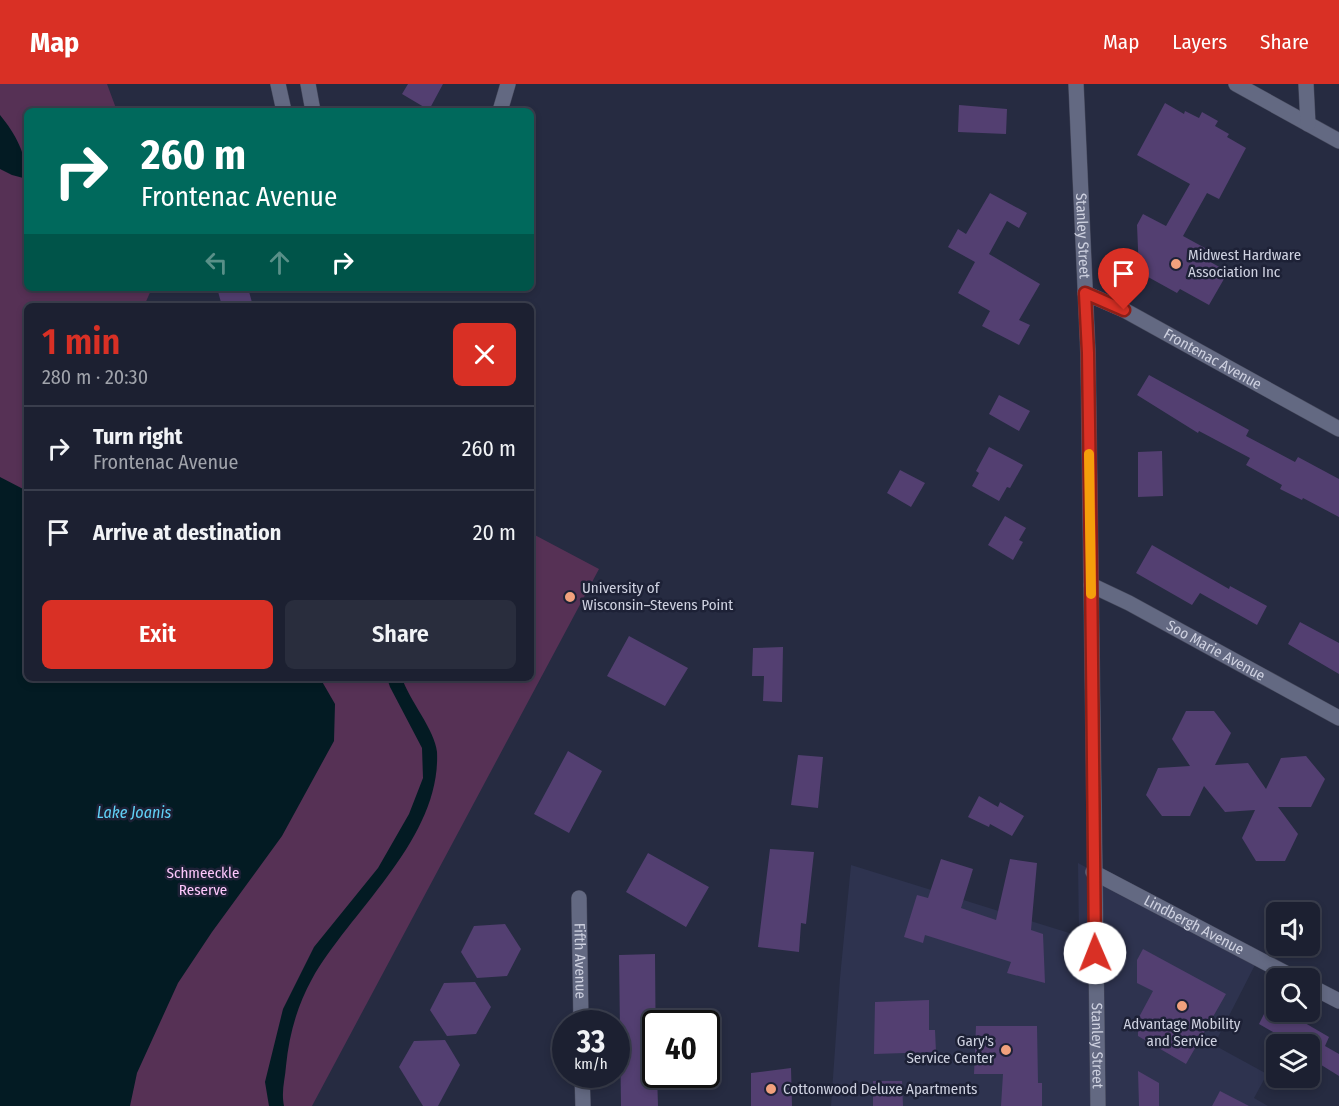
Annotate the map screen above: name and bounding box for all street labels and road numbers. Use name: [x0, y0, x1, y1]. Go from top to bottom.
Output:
street label: Stanley Street: [1072, 193, 1094, 279]
street label: Frontenac Avenue: [1161, 325, 1265, 393]
street label: Soo Marie Avenue: [1163, 616, 1268, 685]
street label: Lindbergh Avenue: [1141, 891, 1247, 959]
street label: Fifth Avenue: [570, 923, 590, 999]
street label: Stanley Street: [1088, 1003, 1107, 1089]

